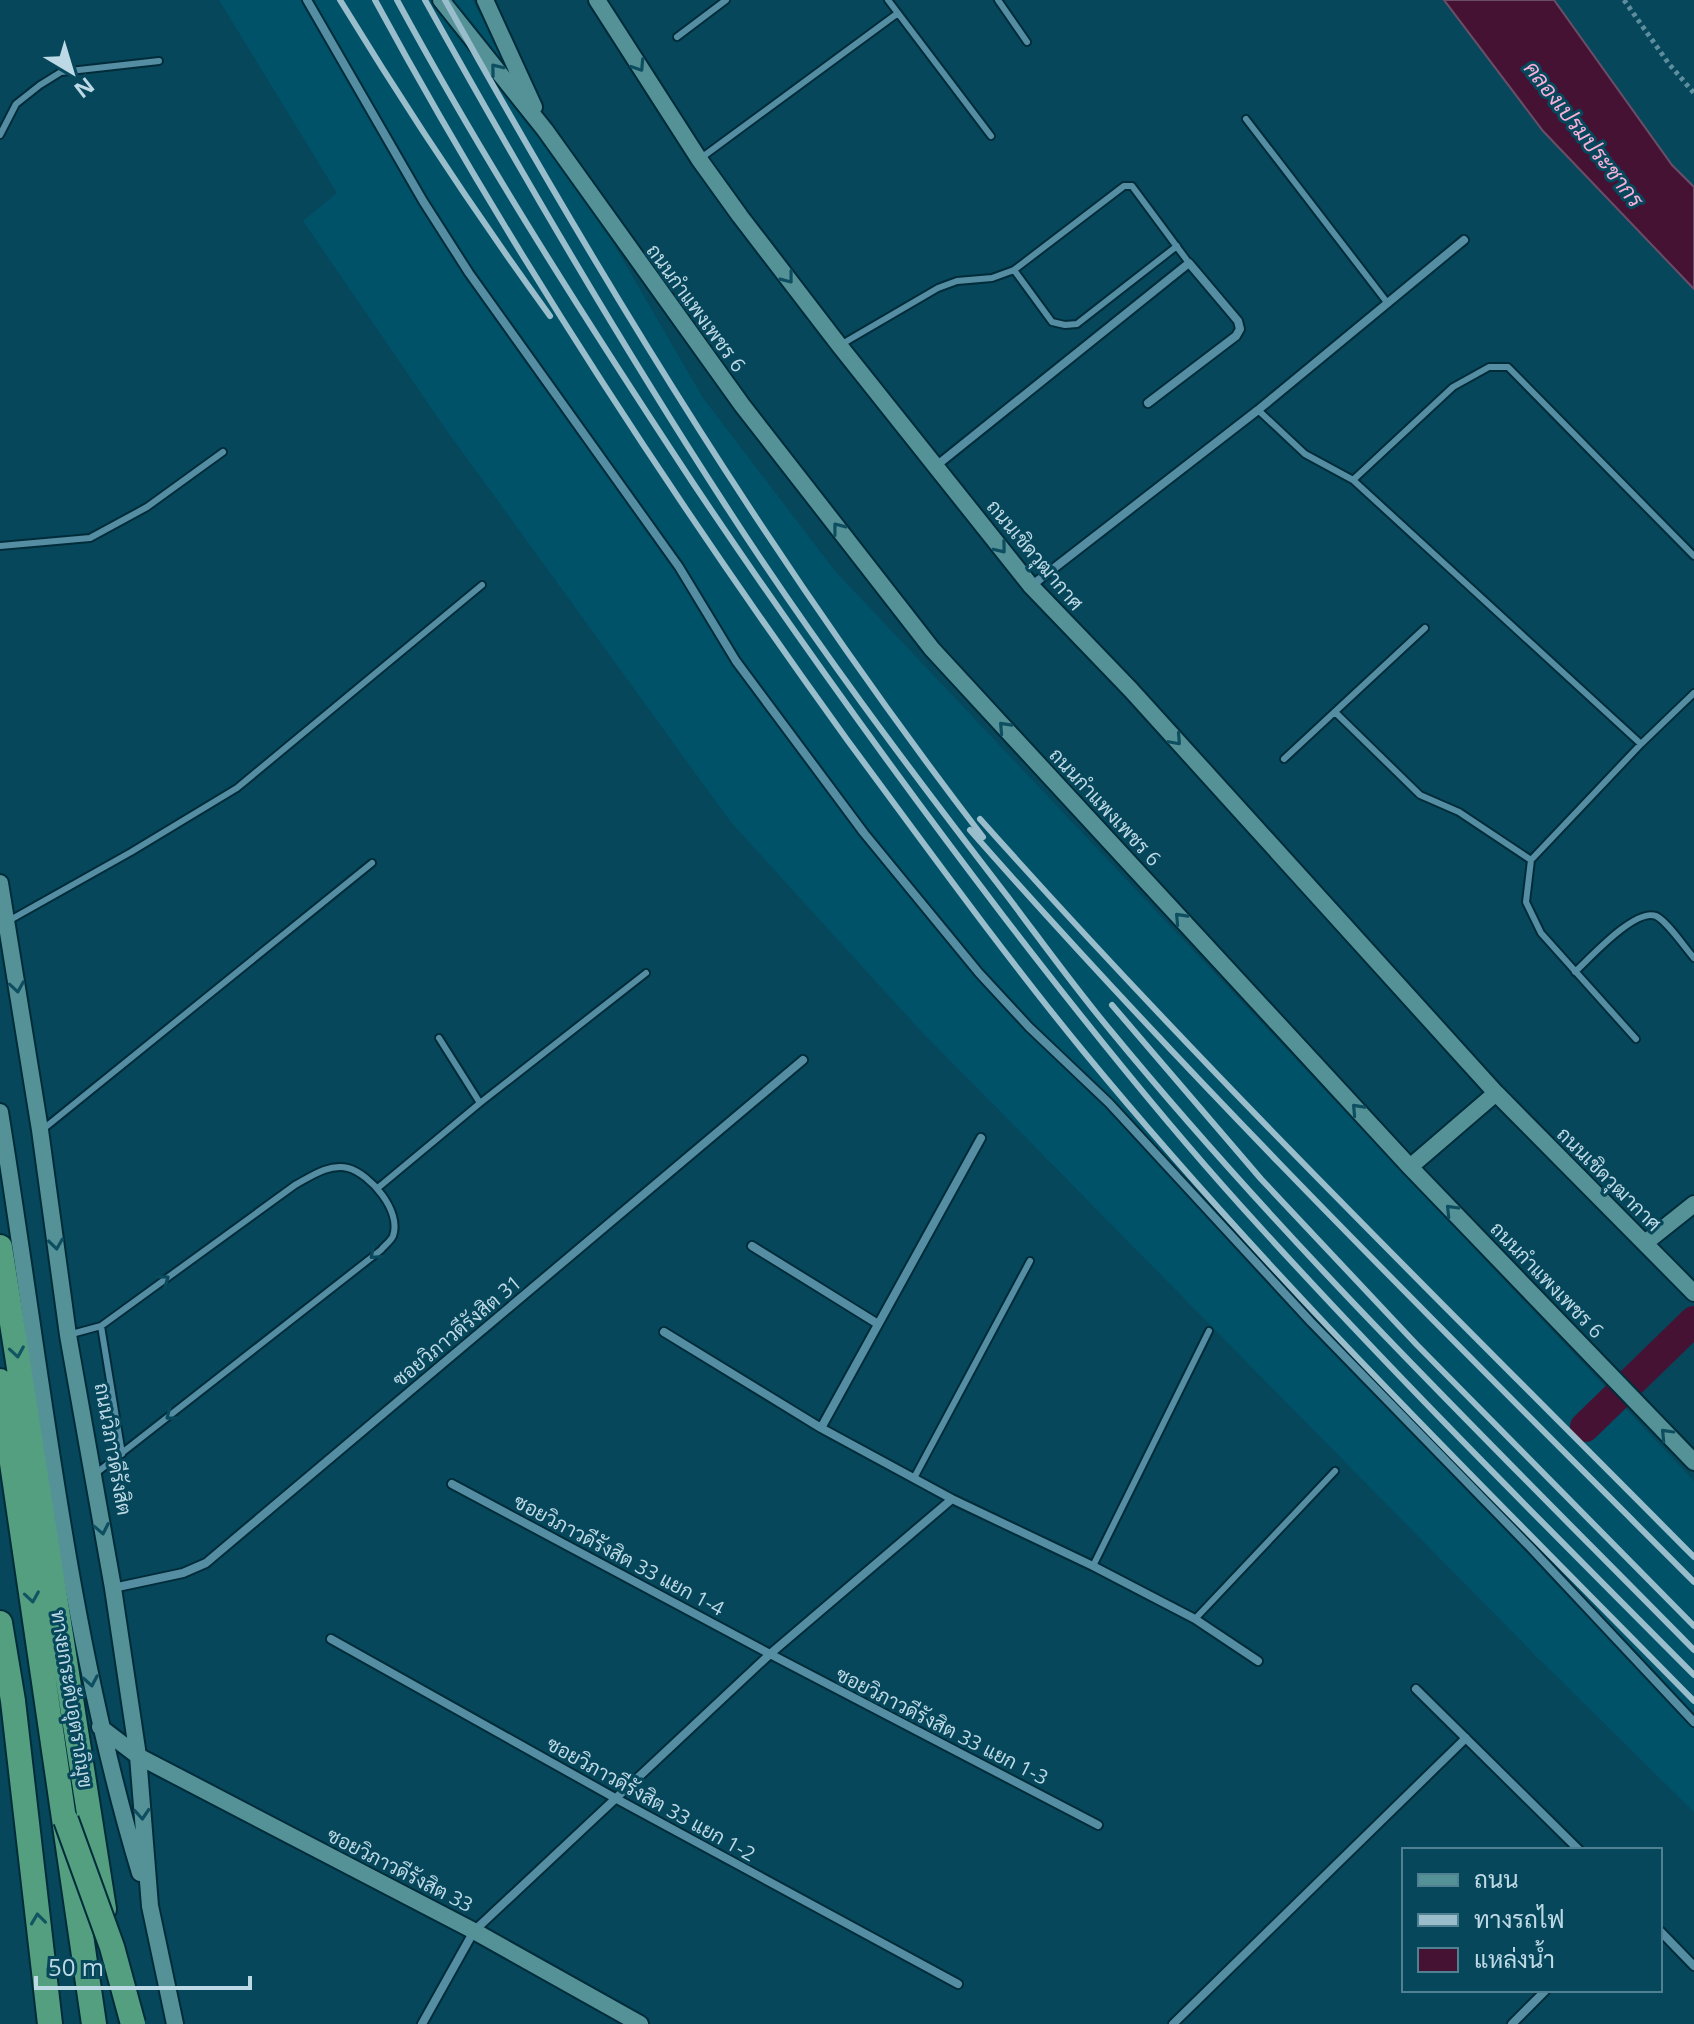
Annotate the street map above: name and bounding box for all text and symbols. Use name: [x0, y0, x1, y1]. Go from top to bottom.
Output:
north arrow: [32, 32, 112, 112]
water label: คลองเปรมประชากร: [1518, 54, 1652, 214]
one-way arrow: [629, 57, 644, 71]
one-way arrow: [491, 63, 505, 78]
text: N: [69, 71, 101, 106]
street label: ถนนกำแพงเพชร 6: [641, 238, 752, 377]
one-way arrow: [778, 269, 792, 284]
street label: ถนนเชิดวุฒากาศ: [980, 493, 1090, 617]
one-way arrow: [833, 522, 847, 537]
one-way arrow: [992, 539, 1006, 554]
one-way arrow: [999, 722, 1014, 736]
one-way arrow: [1167, 731, 1181, 746]
street label: ถนนกำแพงเพชร 6: [1044, 742, 1167, 872]
one-way arrow: [1175, 913, 1190, 927]
one-way arrow: [8, 981, 25, 994]
one-way arrow: [1352, 1104, 1366, 1119]
street label: ถนนเชิดวุฒากาศ: [1551, 1121, 1667, 1237]
one-way arrow: [1446, 1205, 1460, 1219]
street label: ถนนกำแพงเพชร 6: [1485, 1215, 1610, 1344]
one-way arrow: [47, 1238, 64, 1251]
one-way arrow: [370, 1244, 385, 1259]
street label: ซอยวิภาวดีรังสิต 31: [387, 1269, 527, 1393]
one-way arrow: [155, 1275, 170, 1290]
one-way arrow: [7, 1345, 24, 1359]
street label: ถนนวิภาวดีรังสิต: [89, 1381, 138, 1517]
one-way arrow: [165, 1405, 180, 1419]
one-way arrow: [1661, 1429, 1675, 1443]
street label: ซอยวิภาวดีรังสิต 33 แยก 1-4: [509, 1488, 730, 1622]
one-way arrow: [93, 1522, 110, 1535]
one-way arrow: [23, 1590, 40, 1603]
street label: ทางยกระดับอุตราภิมุข: [44, 1608, 100, 1790]
street label: ซอยวิภาวดีรังสิต 33 แยก 1-3: [832, 1660, 1053, 1791]
one-way arrow: [82, 1675, 99, 1688]
street label: ซอยวิภาวดีรังสิต 33 แยก 1-2: [542, 1730, 760, 1867]
one-way arrow: [133, 1808, 150, 1821]
street label: ซอยวิภาวดีรังสิต 33: [323, 1821, 478, 1918]
legend: [1402, 1848, 1662, 1992]
text: ถนน: [1474, 1862, 1519, 1895]
text: ทางรถไฟ: [1474, 1902, 1565, 1935]
one-way arrow: [29, 1912, 46, 1925]
scale bar: [36, 1940, 250, 1990]
text: แหล่งน้ำ: [1474, 1940, 1555, 1975]
text: 50 m: [48, 1950, 104, 1983]

